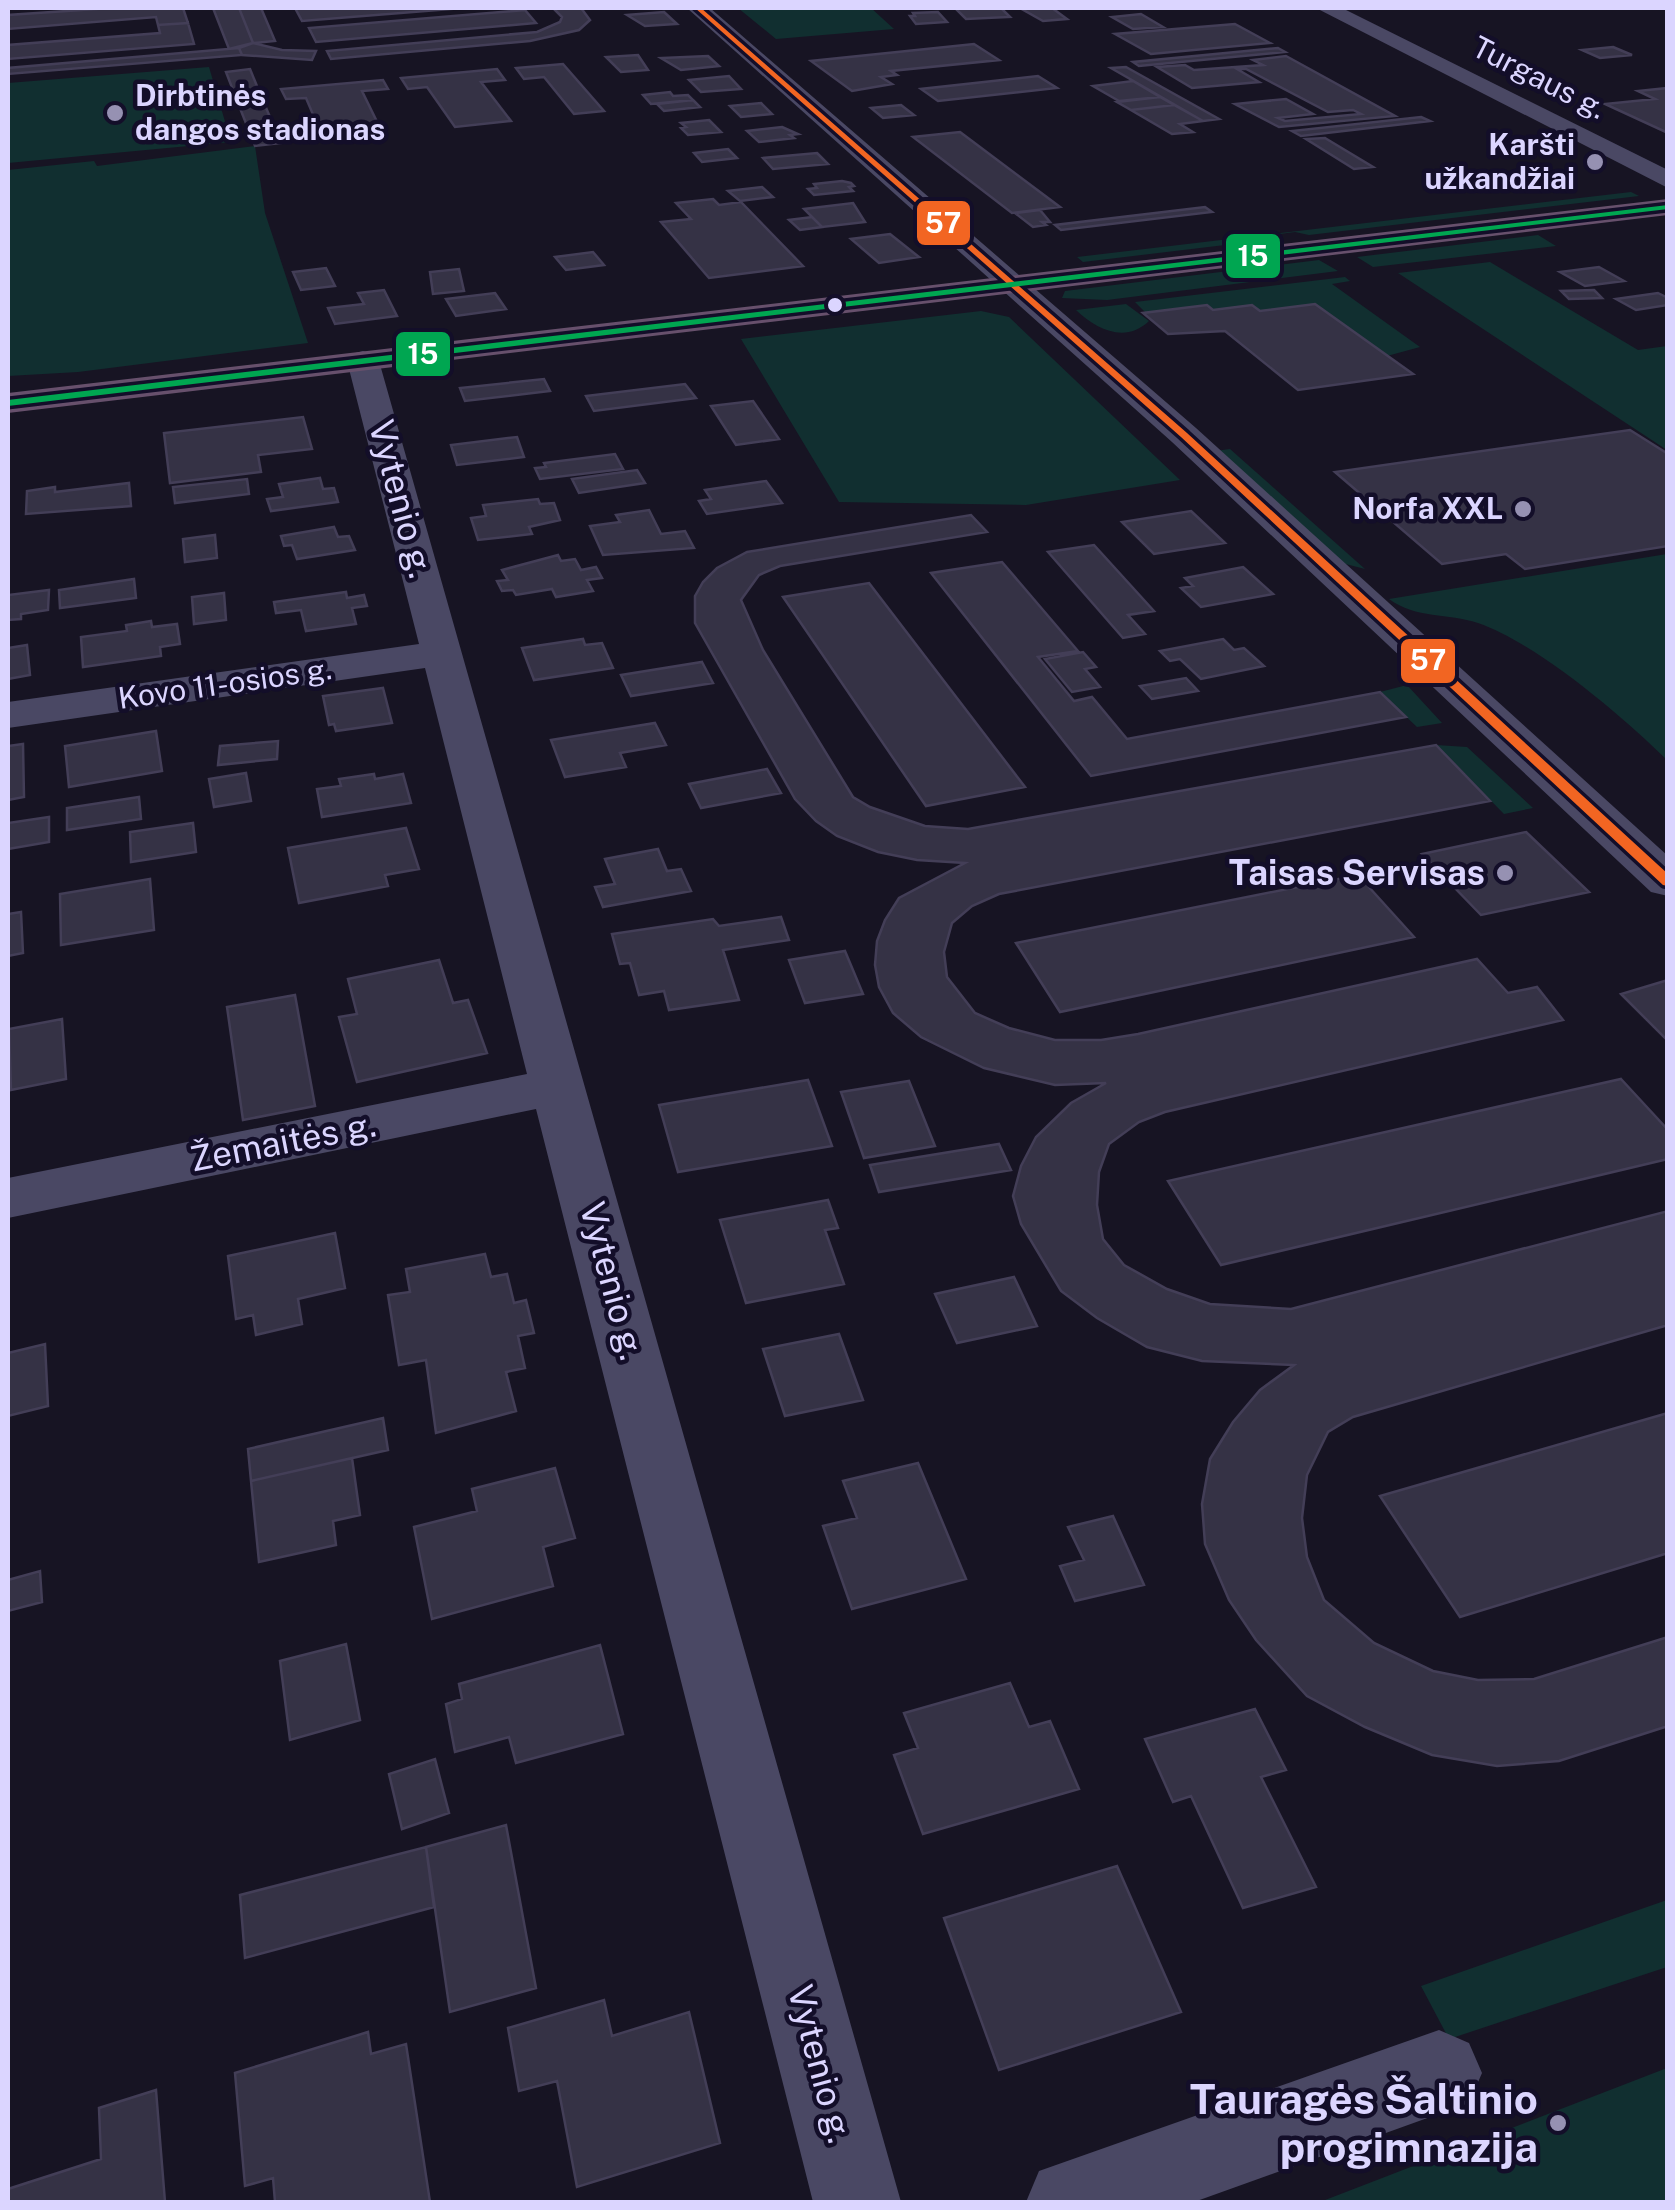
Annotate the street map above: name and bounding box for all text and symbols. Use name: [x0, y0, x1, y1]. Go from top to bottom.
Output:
street label: Turgaus g.: [1467, 28, 1612, 126]
place label: Dirbtinės dangos stadionas: [135, 77, 385, 147]
marker: Dirbtinės dangos stadionas: [104, 102, 126, 124]
place label: Karšti užkandžiai: [1424, 126, 1575, 196]
marker: Karšti užkandžiai: [1584, 151, 1606, 173]
line badge: 57: [915, 199, 972, 247]
text: 57: [925, 206, 961, 239]
line badge: 15: [1224, 232, 1282, 280]
text: 15: [1238, 239, 1268, 272]
unlabelled marker: [825, 295, 845, 315]
line badge: 15: [394, 330, 452, 378]
text: 15: [408, 337, 438, 370]
street label: Vytenio g.: [361, 415, 442, 582]
place label: Norfa XXL: [1352, 490, 1503, 526]
marker: Norfa XXL: [1512, 498, 1534, 520]
line badge: 57: [1399, 637, 1457, 685]
text: 57: [1410, 643, 1446, 676]
street label: Kovo 11-osios g.: [116, 650, 334, 716]
place label: Taisas Servisas: [1229, 852, 1485, 893]
marker: Taisas Servisas: [1494, 862, 1516, 884]
street label: Žemaitės g.: [186, 1103, 379, 1180]
street label: Vytenio g.: [572, 1197, 653, 1364]
street label: Vytenio g.: [780, 1980, 861, 2147]
place label: Tauragės Šaltinio progimnazija: [1190, 2074, 1538, 2171]
marker: Tauragės Šaltinio progimnazija: [1547, 2112, 1569, 2134]

